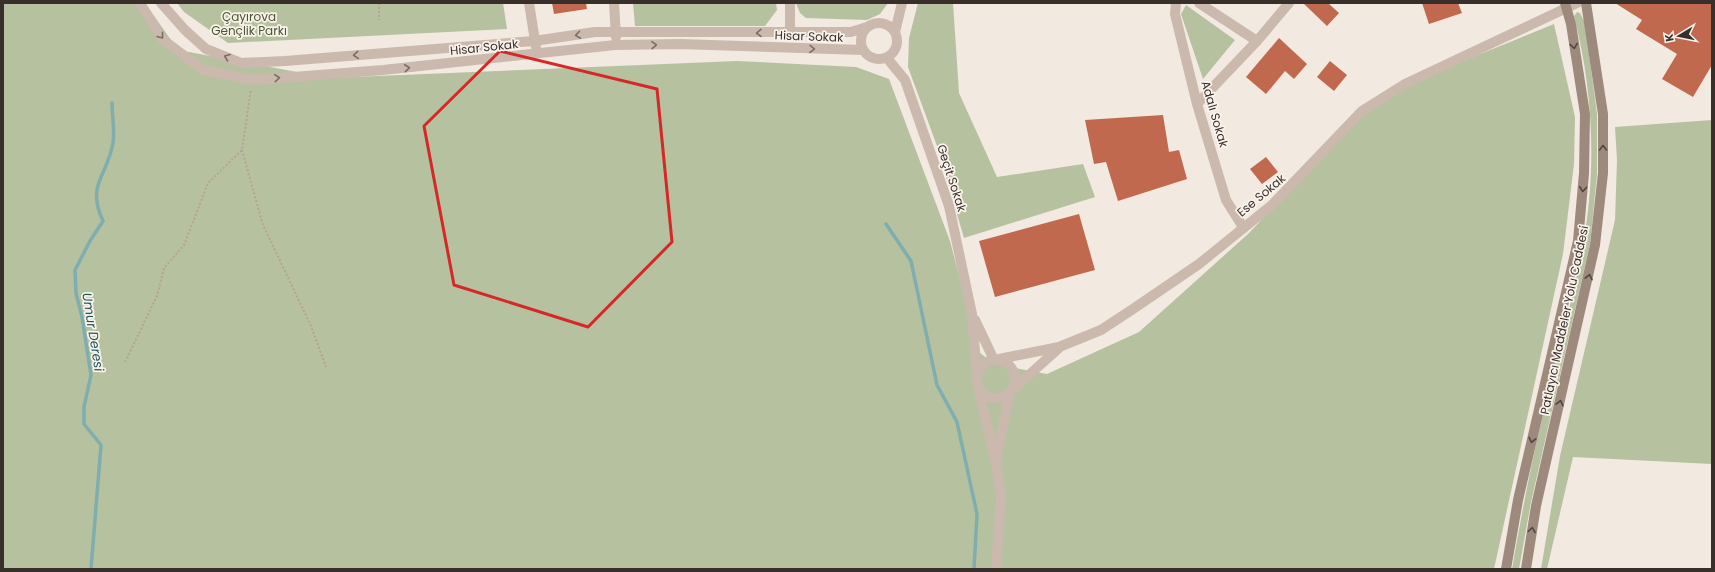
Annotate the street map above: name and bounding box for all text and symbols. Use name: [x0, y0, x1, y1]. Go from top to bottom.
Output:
park label: Çayırova Gençlik Parkı: [211, 8, 287, 39]
north arrow: [1659, 16, 1699, 56]
street label: Hisar Sokak: [774, 26, 844, 46]
one-way arrow: [756, 29, 762, 38]
one-way arrow: [575, 30, 581, 39]
one-way arrow: [156, 31, 163, 38]
text: K: [1661, 32, 1678, 43]
street label: Hisar Sokak: [449, 35, 520, 59]
one-way arrow: [651, 40, 657, 49]
one-way arrow: [1569, 43, 1578, 49]
one-way arrow: [809, 45, 815, 53]
one-way arrow: [353, 50, 359, 59]
one-way arrow: [224, 54, 231, 62]
one-way arrow: [404, 63, 410, 72]
one-way arrow: [274, 74, 280, 83]
street label: Adalı Sokak: [1197, 79, 1233, 150]
street label: Geçit Sokak: [933, 142, 971, 215]
one-way arrow: [1599, 145, 1607, 151]
street label: Ese Sokak: [1233, 169, 1289, 220]
one-way arrow: [1578, 186, 1587, 192]
street label: Patlayıcı Maddeler Yolu Caddesi: [1536, 224, 1592, 416]
one-way arrow: [1584, 274, 1592, 280]
water label: Umur Deresi: [77, 291, 109, 373]
one-way arrow: [1555, 400, 1563, 407]
one-way arrow: [1528, 436, 1537, 443]
one-way arrow: [1527, 527, 1536, 534]

